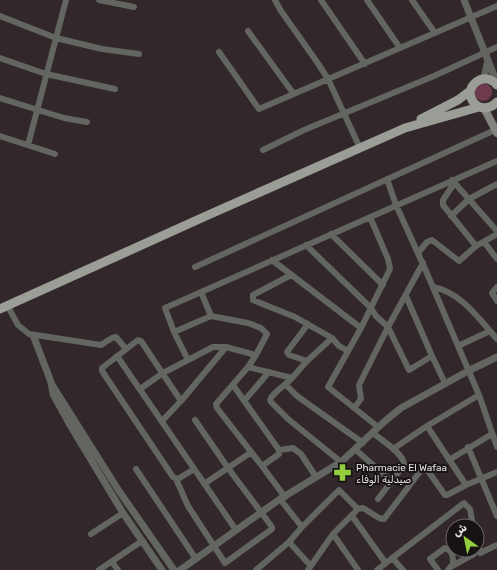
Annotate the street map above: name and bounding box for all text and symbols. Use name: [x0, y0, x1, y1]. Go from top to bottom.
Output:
place label: Pharmacie El Wafaa صيدلية الوفاء: [356, 462, 447, 486]
pharmacy icon: Pharmacie El Wafaa صيدلية الوفاء: [333, 463, 353, 483]
north arrow: [445, 518, 485, 558]
text: ش: [450, 521, 469, 539]

